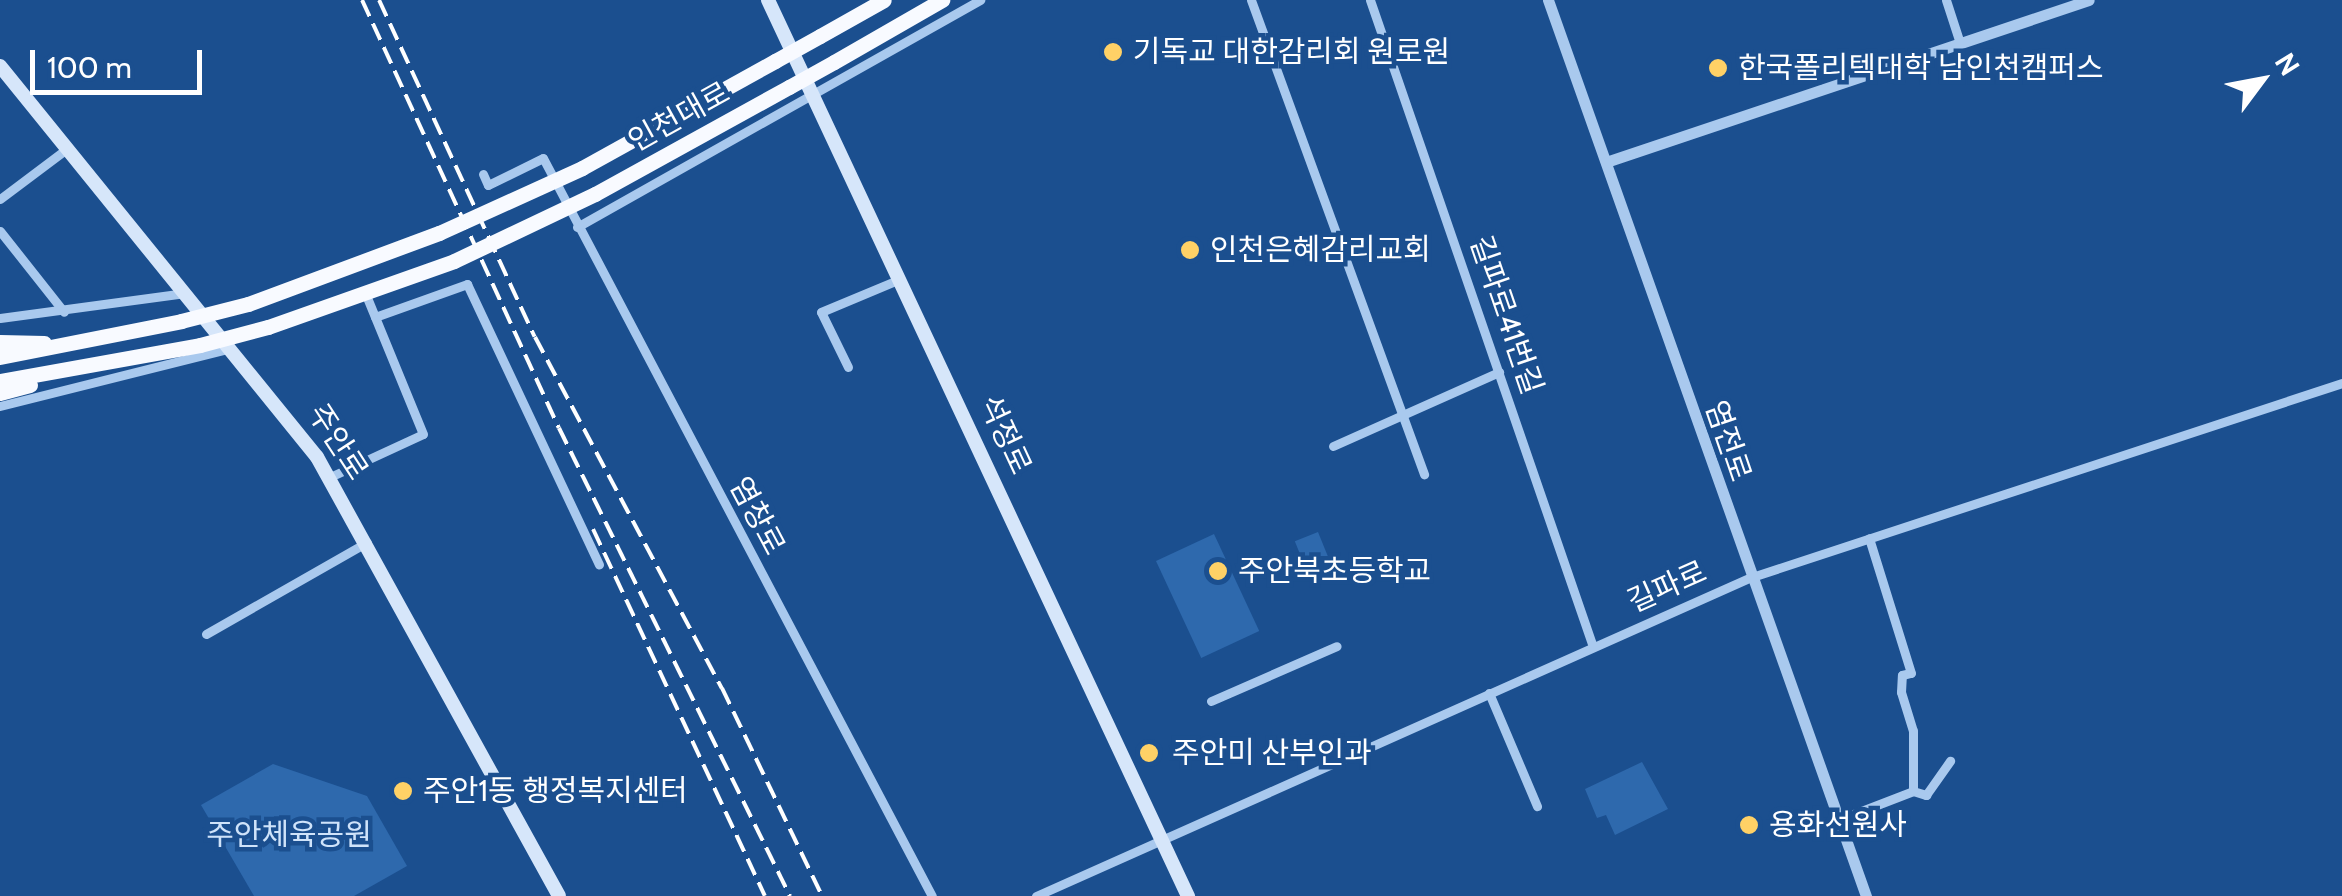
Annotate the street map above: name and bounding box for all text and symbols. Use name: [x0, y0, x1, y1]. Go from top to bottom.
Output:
scale bar: [35, 30, 208, 92]
north arrow: [2212, 30, 2312, 130]
place label: 기독교 대한감리회 원로원: [1133, 34, 1450, 70]
marker: 기독교 대한감리회 원로원: [1102, 41, 1124, 63]
text: N: [2268, 47, 2307, 81]
text: 100 m: [47, 49, 132, 86]
place label: 한국폴리텍대학 남인천캠퍼스: [1738, 50, 2104, 86]
marker: 한국폴리텍대학 남인천캠퍼스: [1707, 57, 1729, 79]
street label: 인천대로: [622, 74, 736, 160]
street label: 길파로41번길: [1462, 231, 1550, 399]
place label: 인천은혜감리교회: [1210, 232, 1431, 268]
marker: 인천은혜감리교회: [1179, 239, 1201, 261]
street label: 석정로: [971, 390, 1039, 480]
street label: 염전로: [1698, 396, 1758, 486]
street label: 주안로: [300, 397, 376, 487]
street label: 염창로: [722, 471, 792, 561]
place label: 주안북초등학교: [1238, 553, 1431, 589]
street label: 길파로: [1622, 554, 1712, 620]
marker: 주안북초등학교: [1207, 560, 1229, 582]
place label: 주안미 산부인과: [1172, 735, 1372, 771]
marker: 주안미 산부인과: [1136, 740, 1162, 766]
place label: 주안1동 행정복지센터: [423, 773, 688, 809]
marker: 주안1동 행정복지센터: [392, 780, 414, 802]
place label: 용화선원사: [1769, 807, 1907, 843]
marker: 용화선원사: [1738, 814, 1760, 836]
park label: 주안체육공원: [206, 817, 372, 853]

